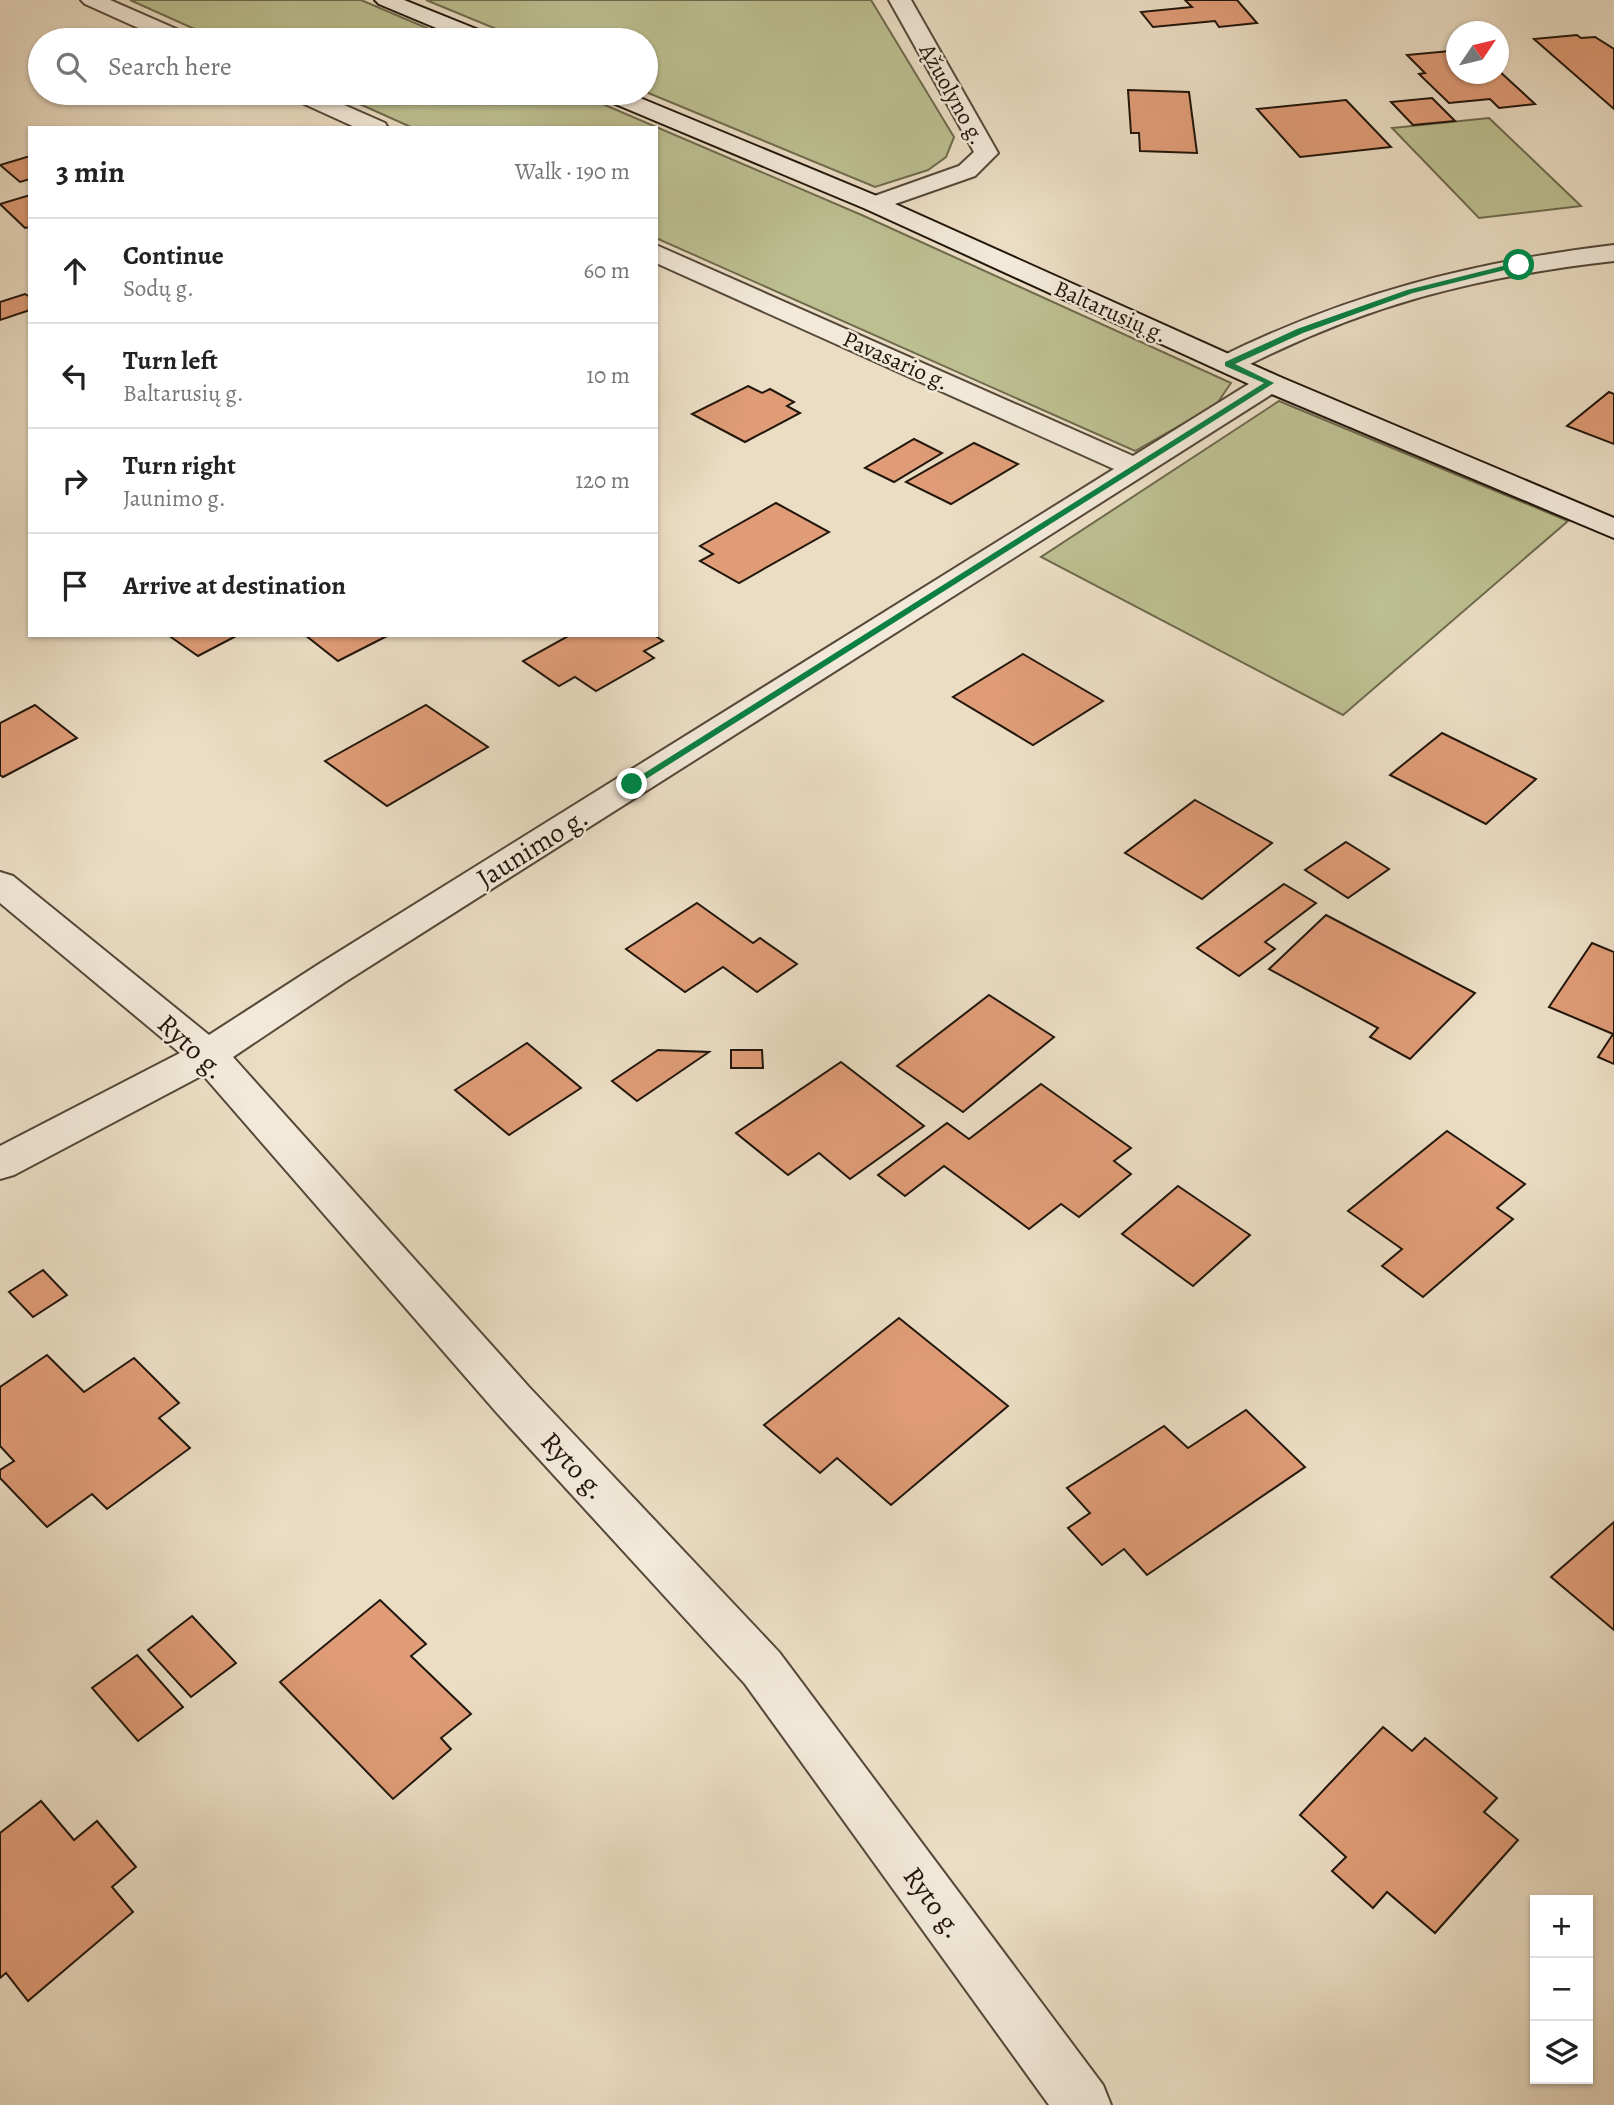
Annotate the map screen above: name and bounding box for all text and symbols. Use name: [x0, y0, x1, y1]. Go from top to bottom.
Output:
north arrow: [1446, 21, 1509, 84]
search box: [28, 28, 658, 105]
street label: Ąžuolyno g.: [912, 37, 993, 150]
icon: search: [52, 48, 90, 86]
text: Search here: [108, 49, 232, 84]
text: 3 min: [56, 152, 125, 192]
text: Walk · 190 m: [515, 156, 630, 187]
text: Continue: [123, 238, 224, 273]
route start: [1503, 249, 1534, 280]
icon: ahead: [56, 252, 94, 290]
text: 60 m: [583, 255, 630, 286]
text: Sodų g.: [123, 273, 194, 304]
street label: Baltarusių g.: [1049, 273, 1172, 350]
street label: Pavasario g.: [838, 323, 954, 398]
text: Turn left: [123, 343, 218, 378]
icon: left: [56, 357, 94, 395]
text: 10 m: [586, 360, 630, 391]
text: Baltarusių g.: [123, 378, 244, 409]
text: Turn right: [123, 448, 236, 483]
icon: right: [56, 462, 94, 500]
text: 120 m: [575, 465, 630, 496]
text: Jaunimo g.: [123, 483, 226, 514]
icon: arrive: [56, 567, 94, 605]
text: Arrive at destination: [123, 568, 346, 603]
route end: [616, 768, 647, 799]
street label: Jaunimo g.: [469, 799, 596, 897]
street label: Ryto g.: [149, 1005, 234, 1088]
street label: Ryto g.: [532, 1423, 615, 1508]
street label: Ryto g.: [894, 1859, 972, 1946]
map controls: [1530, 1895, 1593, 2084]
button: +: [1530, 1895, 1593, 1958]
button: −: [1530, 1958, 1593, 2021]
button: layers: [1530, 2021, 1593, 2084]

